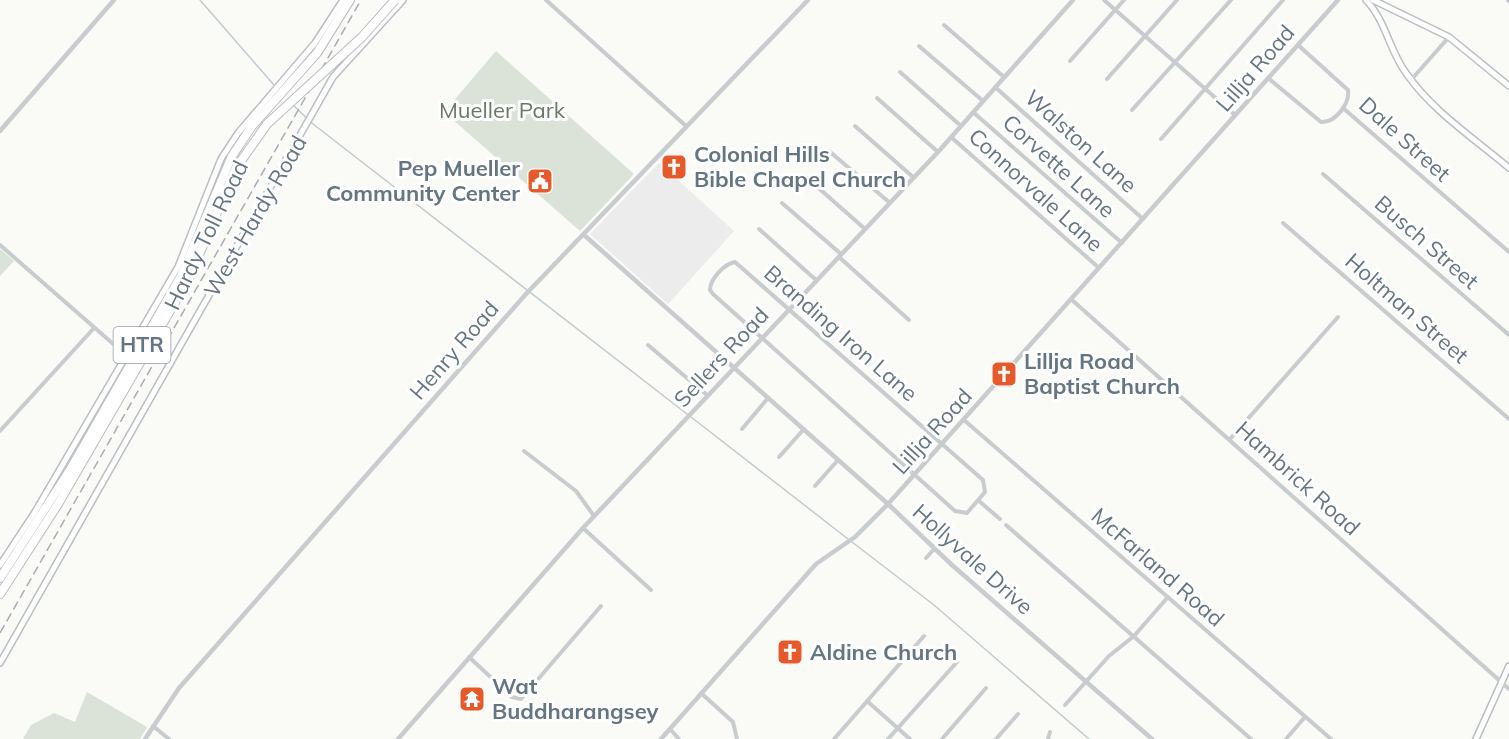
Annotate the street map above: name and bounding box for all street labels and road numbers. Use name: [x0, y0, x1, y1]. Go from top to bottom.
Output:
street label: Lillja Road: [1210, 19, 1300, 117]
street label: Walston Lane: [1019, 83, 1143, 199]
street label: Dale Street: [1353, 91, 1457, 188]
street label: Corvette Lane: [997, 108, 1121, 224]
street label: Connorvale Lane: [963, 122, 1109, 258]
street label: West Hardy Road: [197, 130, 313, 302]
street label: Hardy Toll Road: [158, 156, 254, 314]
street label: Busch Street: [1369, 189, 1485, 295]
street label: Holtman Street: [1340, 247, 1475, 369]
street label: Branding Iron Lane: [759, 259, 923, 407]
street label: Henry Road: [404, 295, 504, 405]
street label: Sellers Road: [668, 301, 774, 413]
road number: HTR: [114, 327, 170, 363]
street label: Lillja Road: [886, 382, 978, 480]
street label: Hambrick Road: [1230, 415, 1366, 541]
street label: Hollyvale Drive: [907, 498, 1039, 620]
street label: McFarland Road: [1086, 502, 1230, 632]

